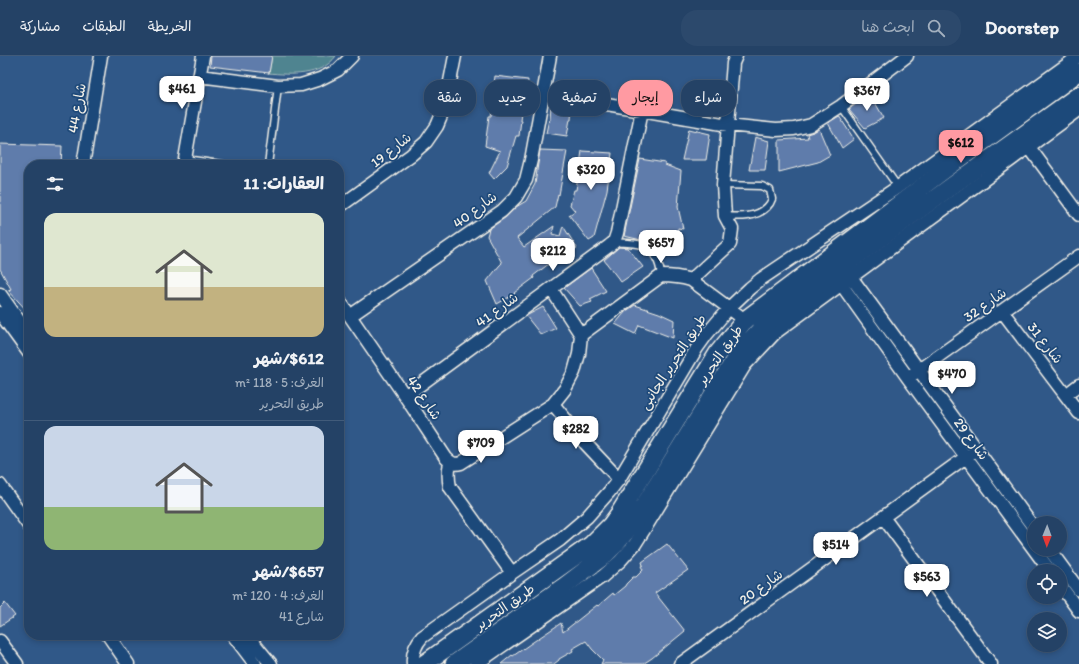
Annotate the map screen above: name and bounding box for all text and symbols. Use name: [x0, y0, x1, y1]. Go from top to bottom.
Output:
search box: [681, 10, 961, 46]
text: Doorstep: [985, 16, 1059, 39]
icon: search: [925, 17, 947, 39]
text: مشاركة: [20, 18, 60, 35]
text: الطبقات: [82, 18, 126, 35]
text: الخريطة: [148, 18, 191, 35]
text: ابحث هنا: [861, 18, 915, 36]
pin: $461: [158, 76, 206, 110]
pin: $367: [843, 78, 891, 112]
chip: شقة: [424, 80, 476, 116]
chip: جديد: [484, 80, 540, 116]
chip: تصفية: [548, 80, 610, 116]
chip: إيجار: [618, 80, 673, 116]
chip: شراء: [681, 80, 736, 116]
text: $461: [168, 81, 196, 96]
street label: شارع 44: [64, 82, 91, 134]
text: $367: [853, 83, 881, 98]
street label: شارع 19: [367, 129, 415, 172]
pin: $612: [937, 130, 985, 164]
text: $612: [948, 135, 974, 150]
pin: $320: [567, 157, 615, 191]
text: $320: [577, 162, 605, 177]
icon: filters: [44, 173, 66, 195]
text: العقارات: 11: [243, 173, 324, 193]
street label: شارع 40: [450, 188, 501, 233]
pin: $657: [637, 230, 685, 264]
text: $657: [648, 235, 674, 250]
pin: $212: [529, 238, 577, 272]
icon: home: [148, 239, 220, 311]
text: $212: [540, 243, 566, 258]
street label: شارع 32: [960, 284, 1010, 327]
street label: شارع 41: [472, 289, 522, 332]
street label: طريق التحرير الجانبى: [636, 311, 711, 413]
street label: شارع 31: [1023, 319, 1066, 368]
street label: طريق التحرير: [693, 322, 747, 389]
text: $612/شهر: [254, 348, 324, 368]
pin: $470: [928, 361, 976, 395]
text: $470: [938, 366, 966, 381]
street label: شارع 42: [402, 373, 445, 424]
text: الغرف: 5 · 118 m²: [235, 375, 324, 390]
text: طريق التحرير: [260, 396, 324, 411]
street label: شارع 29: [949, 415, 992, 464]
pin: $282: [552, 416, 600, 450]
text: $282: [562, 421, 590, 436]
pin: $709: [457, 430, 505, 464]
text: $709: [467, 435, 495, 450]
icon: home: [148, 452, 220, 524]
north arrow: [1027, 516, 1067, 556]
map controls: [1027, 516, 1067, 652]
pin: $514: [812, 532, 860, 566]
text: $514: [822, 537, 850, 552]
text: $657/شهر: [254, 561, 324, 581]
pin: $563: [903, 564, 951, 598]
button: locate: [1027, 564, 1067, 604]
street label: شارع 20: [736, 566, 787, 609]
text: $563: [913, 569, 941, 584]
street label: طريق التحرير: [471, 580, 538, 634]
text: الغرف: 4 · 120 m²: [232, 588, 324, 603]
text: شارع 41: [279, 609, 324, 624]
button: layers: [1027, 612, 1067, 652]

